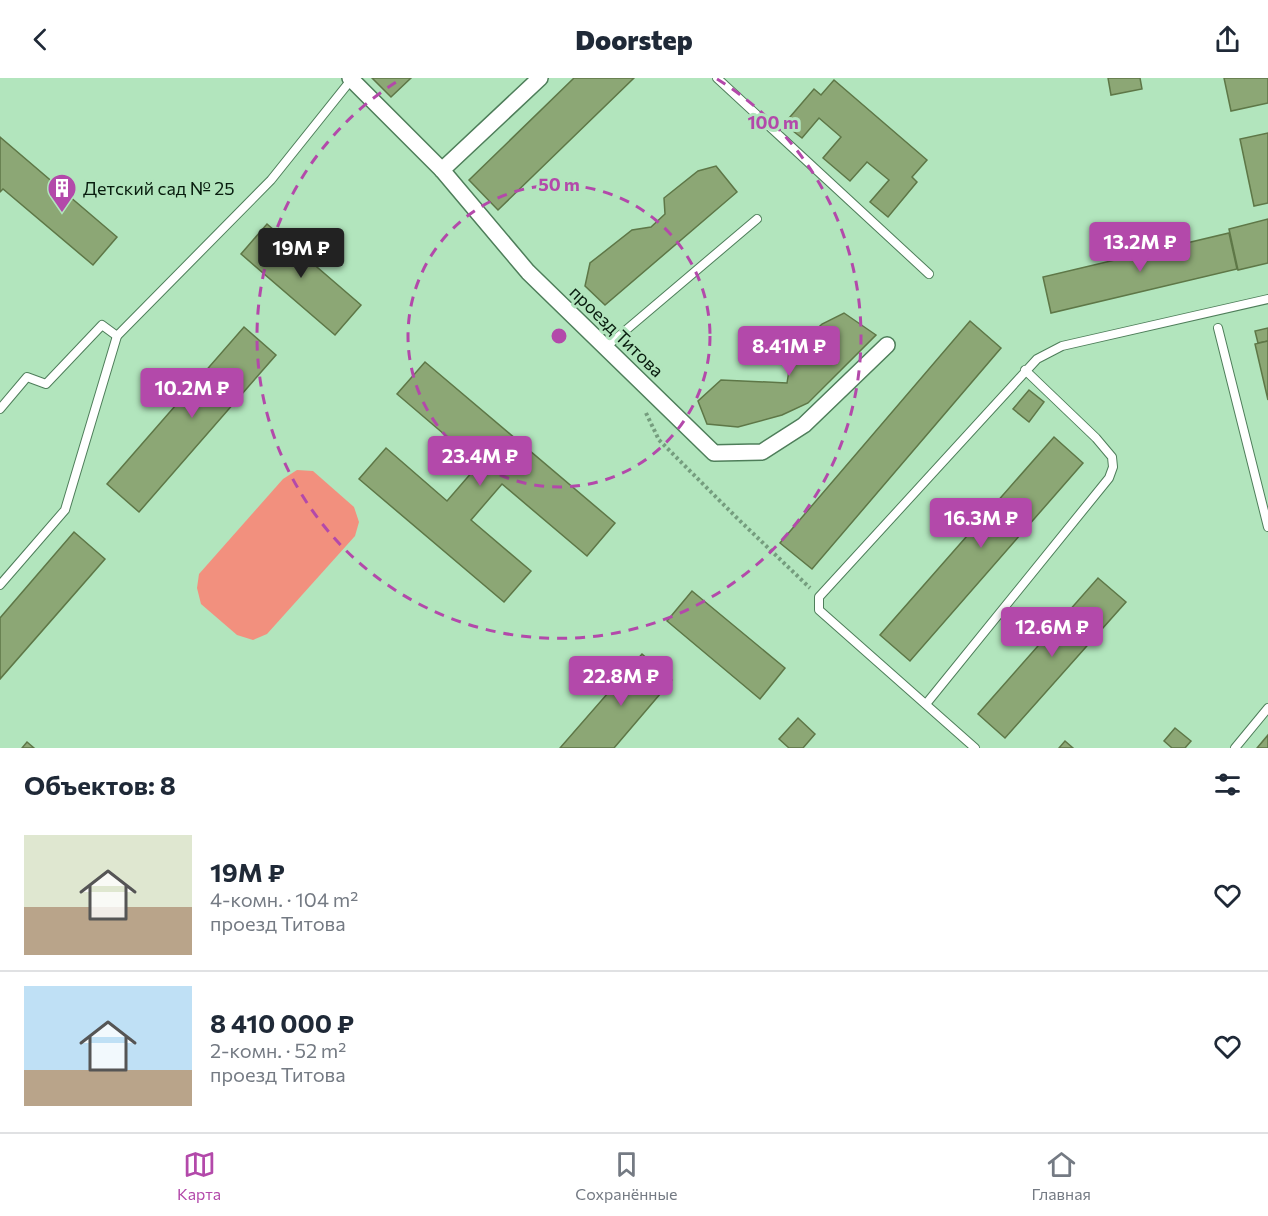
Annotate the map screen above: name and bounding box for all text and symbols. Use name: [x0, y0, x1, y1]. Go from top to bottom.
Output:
icon: back: [24, 23, 57, 56]
text: Doorstep: [575, 23, 693, 56]
icon: share: [1211, 23, 1244, 56]
text: 100 m: [747, 111, 799, 133]
building icon: Детский сад № 25: [46, 172, 78, 214]
text: 50 m: [538, 173, 580, 195]
place label: Детский сад № 25: [83, 177, 235, 199]
pin: 13.2M ₽: [1085, 222, 1195, 273]
pin: 19M ₽: [259, 228, 343, 279]
text: 13.2M ₽: [1103, 229, 1177, 253]
text: 19M ₽: [272, 235, 330, 259]
street label: проезд Титова: [565, 281, 669, 381]
centre of rings: [549, 326, 569, 346]
pin: 8.41M ₽: [734, 326, 844, 377]
text: 8.41M ₽: [752, 333, 826, 357]
pin: 10.2M ₽: [137, 368, 247, 419]
text: 10.2M ₽: [154, 375, 230, 399]
pin: 23.4M ₽: [425, 436, 535, 487]
text: 23.4M ₽: [442, 443, 518, 467]
pin: 16.3M ₽: [926, 498, 1036, 549]
text: 16.3M ₽: [944, 505, 1018, 529]
pin: 12.6M ₽: [997, 607, 1107, 658]
text: 12.6M ₽: [1015, 614, 1089, 638]
pin: 22.8M ₽: [566, 656, 676, 707]
text: 22.8M ₽: [583, 663, 659, 687]
icon: filters: [1211, 768, 1244, 801]
text: Объектов: 8: [24, 769, 176, 800]
text: 19M ₽: [210, 856, 285, 887]
icon: home: [72, 859, 144, 931]
icon: heart: [1211, 879, 1244, 912]
text: 4-комн. · 104 m²: [210, 887, 358, 911]
text: проезд Титова: [210, 911, 346, 935]
text: 8 410 000 ₽: [210, 1007, 354, 1038]
icon: home: [72, 1010, 144, 1082]
icon: heart: [1211, 1030, 1244, 1063]
text: 2-комн. · 52 m²: [210, 1038, 346, 1062]
text: проезд Титова: [210, 1062, 346, 1086]
tab: Карта: [177, 1148, 221, 1203]
tab: Сохранённые: [575, 1148, 677, 1203]
tab: Главная: [1032, 1148, 1091, 1203]

